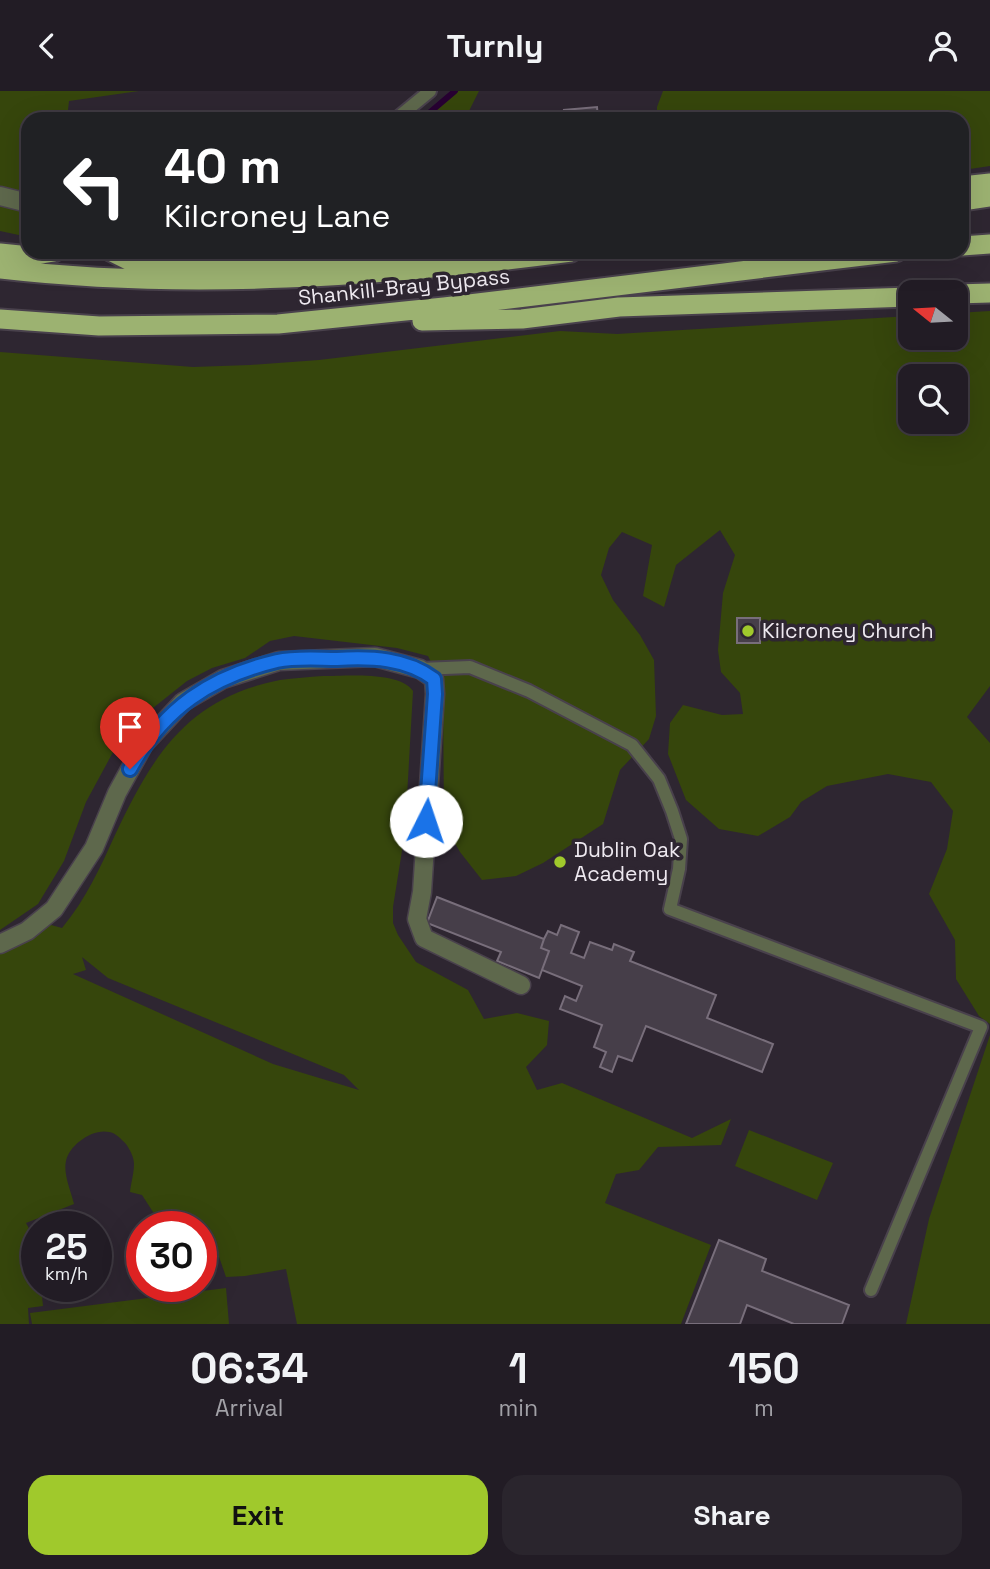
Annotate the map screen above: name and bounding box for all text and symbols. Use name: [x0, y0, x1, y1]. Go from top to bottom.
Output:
text: Turnly: [447, 26, 543, 66]
icon: back: [28, 27, 66, 65]
icon: person: [924, 27, 962, 65]
text: 40 m: [164, 135, 281, 197]
icon: left: [49, 140, 140, 231]
text: Kilcroney Lane: [164, 196, 390, 236]
street label: Shankill-Bray Bypass: [297, 262, 511, 311]
north arrow: [898, 280, 968, 350]
map controls: [898, 280, 968, 434]
button: search: [898, 364, 968, 434]
place label: Kilcroney Church: [762, 617, 934, 644]
marker: Kilcroney Church: [740, 623, 756, 639]
pin: [100, 697, 160, 769]
icon: arrive: [111, 708, 149, 746]
position arrow: [389, 784, 463, 858]
place label: Dublin Oak Academy: [574, 836, 680, 887]
marker: Dublin Oak Academy: [552, 854, 568, 870]
speed limit sign: 30: [126, 1211, 217, 1302]
text: 25: [46, 1225, 87, 1269]
text: km/h: [45, 1262, 88, 1285]
text: 06:34: [190, 1342, 308, 1395]
text: 1: [509, 1342, 528, 1395]
text: 150: [728, 1342, 800, 1395]
text: Arrival: [215, 1393, 283, 1423]
text: min: [499, 1393, 538, 1423]
text: m: [754, 1393, 774, 1423]
button: Exit: [28, 1475, 488, 1555]
button: Share: [502, 1475, 962, 1555]

